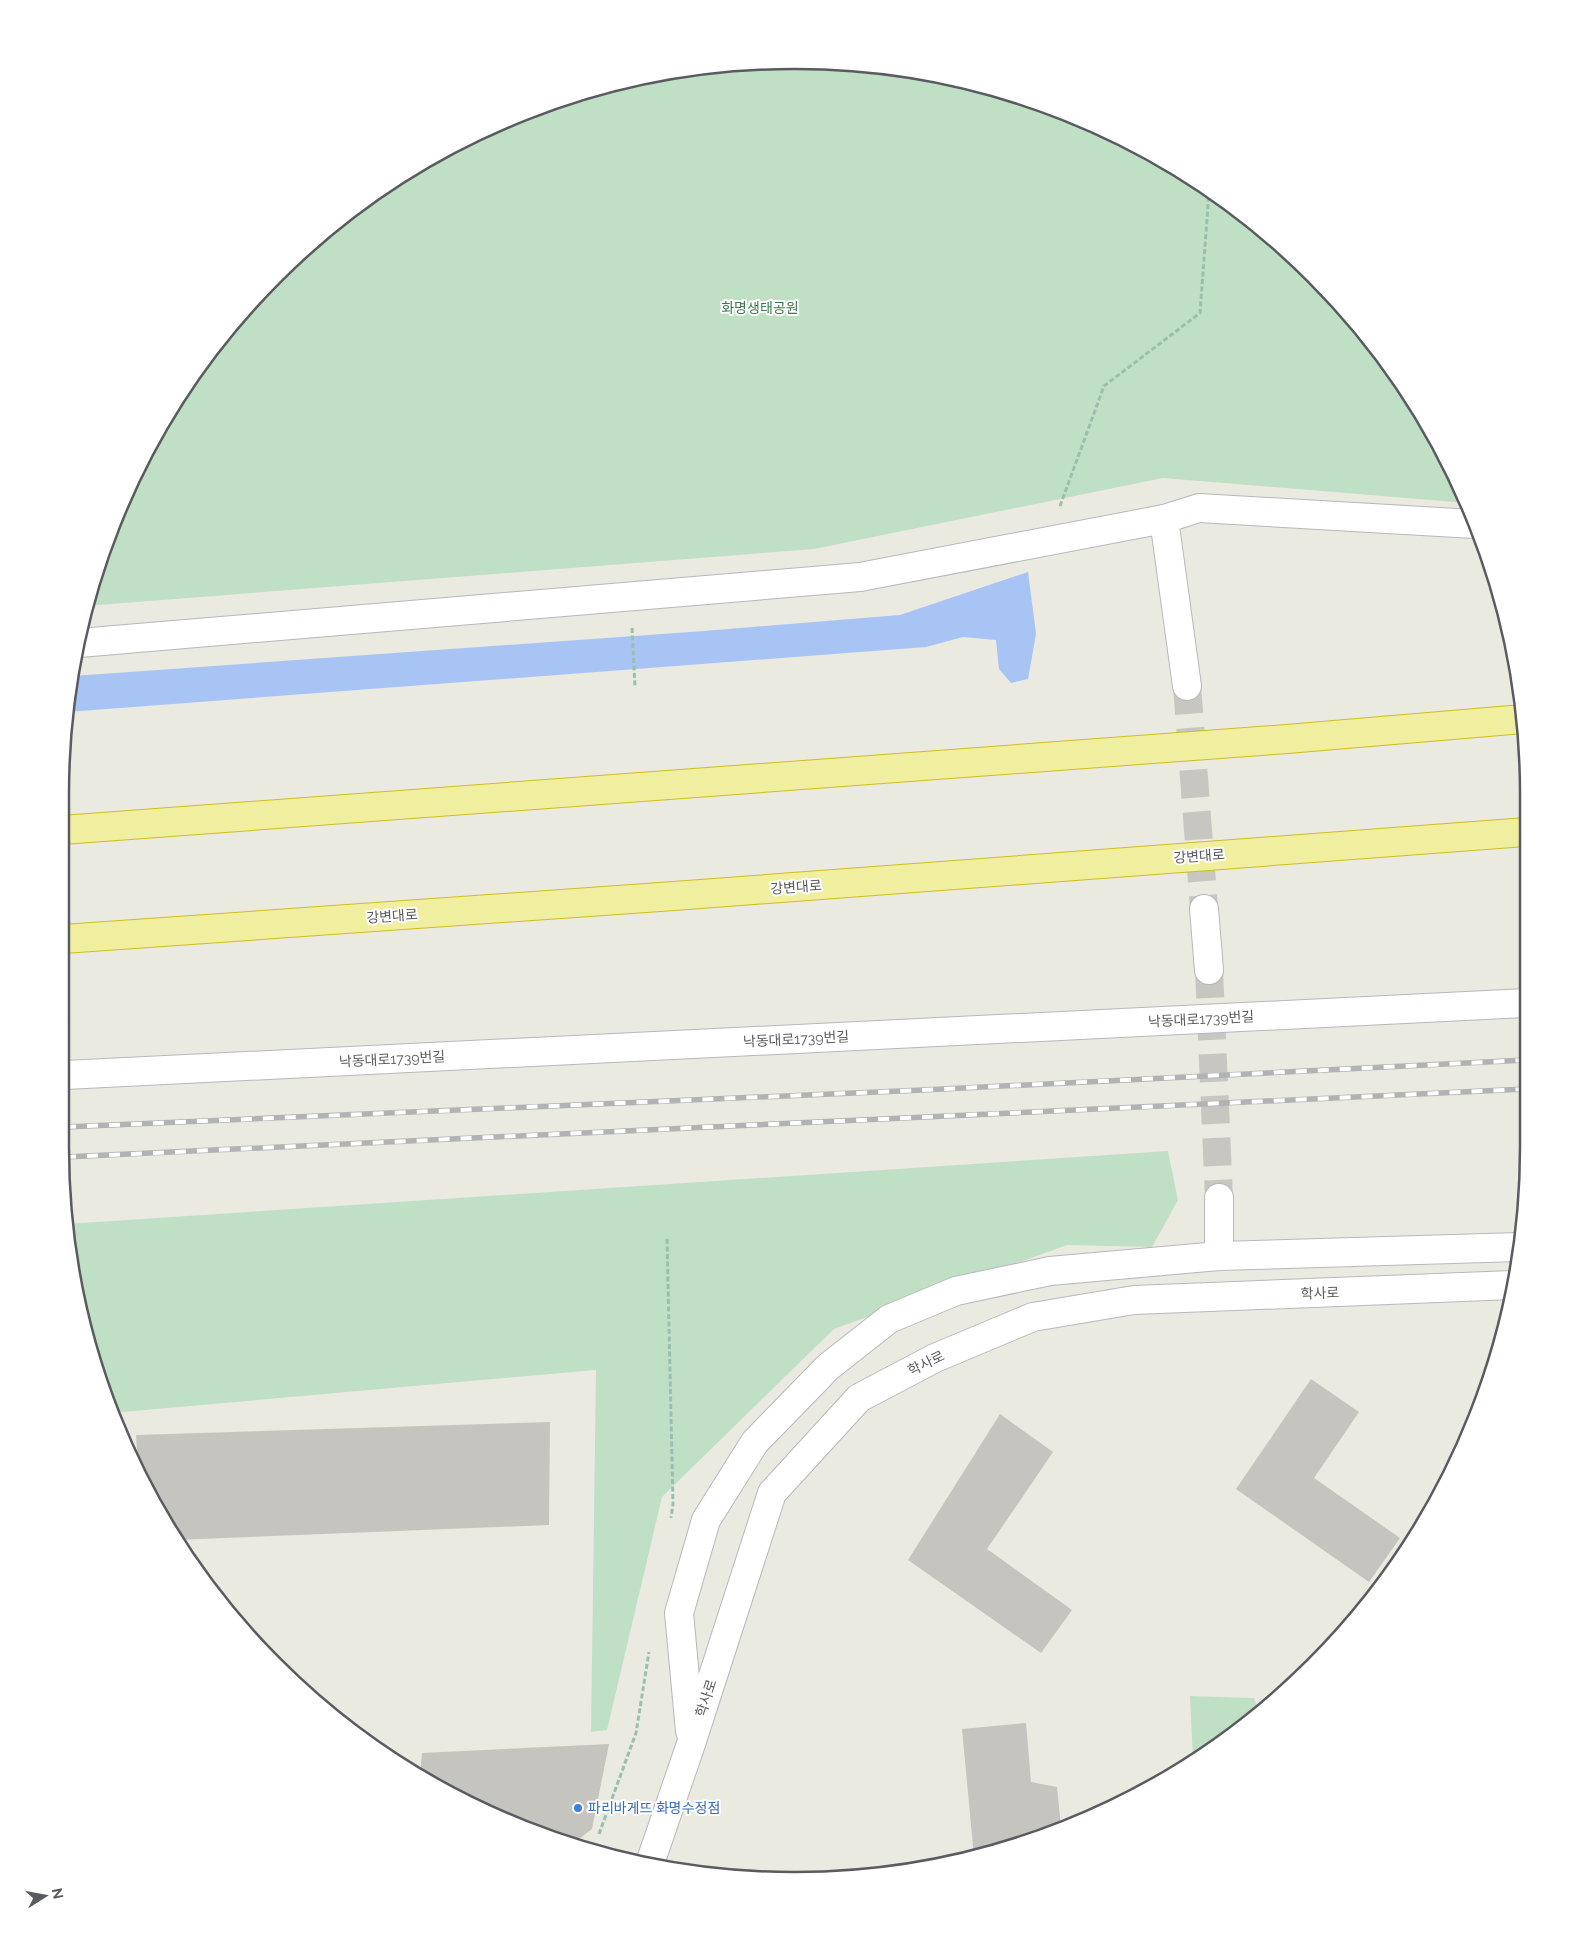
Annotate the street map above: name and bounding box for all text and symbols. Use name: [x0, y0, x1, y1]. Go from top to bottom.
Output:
park label: 화명생태공원: [721, 300, 799, 316]
street label: 강변대로: [1173, 846, 1225, 866]
street label: 강변대로: [770, 877, 822, 897]
street label: 강변대로: [366, 906, 418, 926]
street label: 낙동대로1739번길: [1147, 1008, 1255, 1030]
street label: 낙동대로1739번길: [742, 1028, 850, 1050]
street label: 낙동대로1739번길: [338, 1048, 446, 1070]
street label: 학사로: [1300, 1284, 1340, 1302]
street label: 학사로: [905, 1347, 947, 1379]
street label: 학사로: [692, 1677, 720, 1719]
place label: 파리바게뜨 화명수정점: [588, 1800, 720, 1816]
marker: 파리바게뜨 화명수정점: [572, 1802, 584, 1814]
north arrow: [20, 1871, 70, 1921]
text: N: [49, 1887, 67, 1900]

